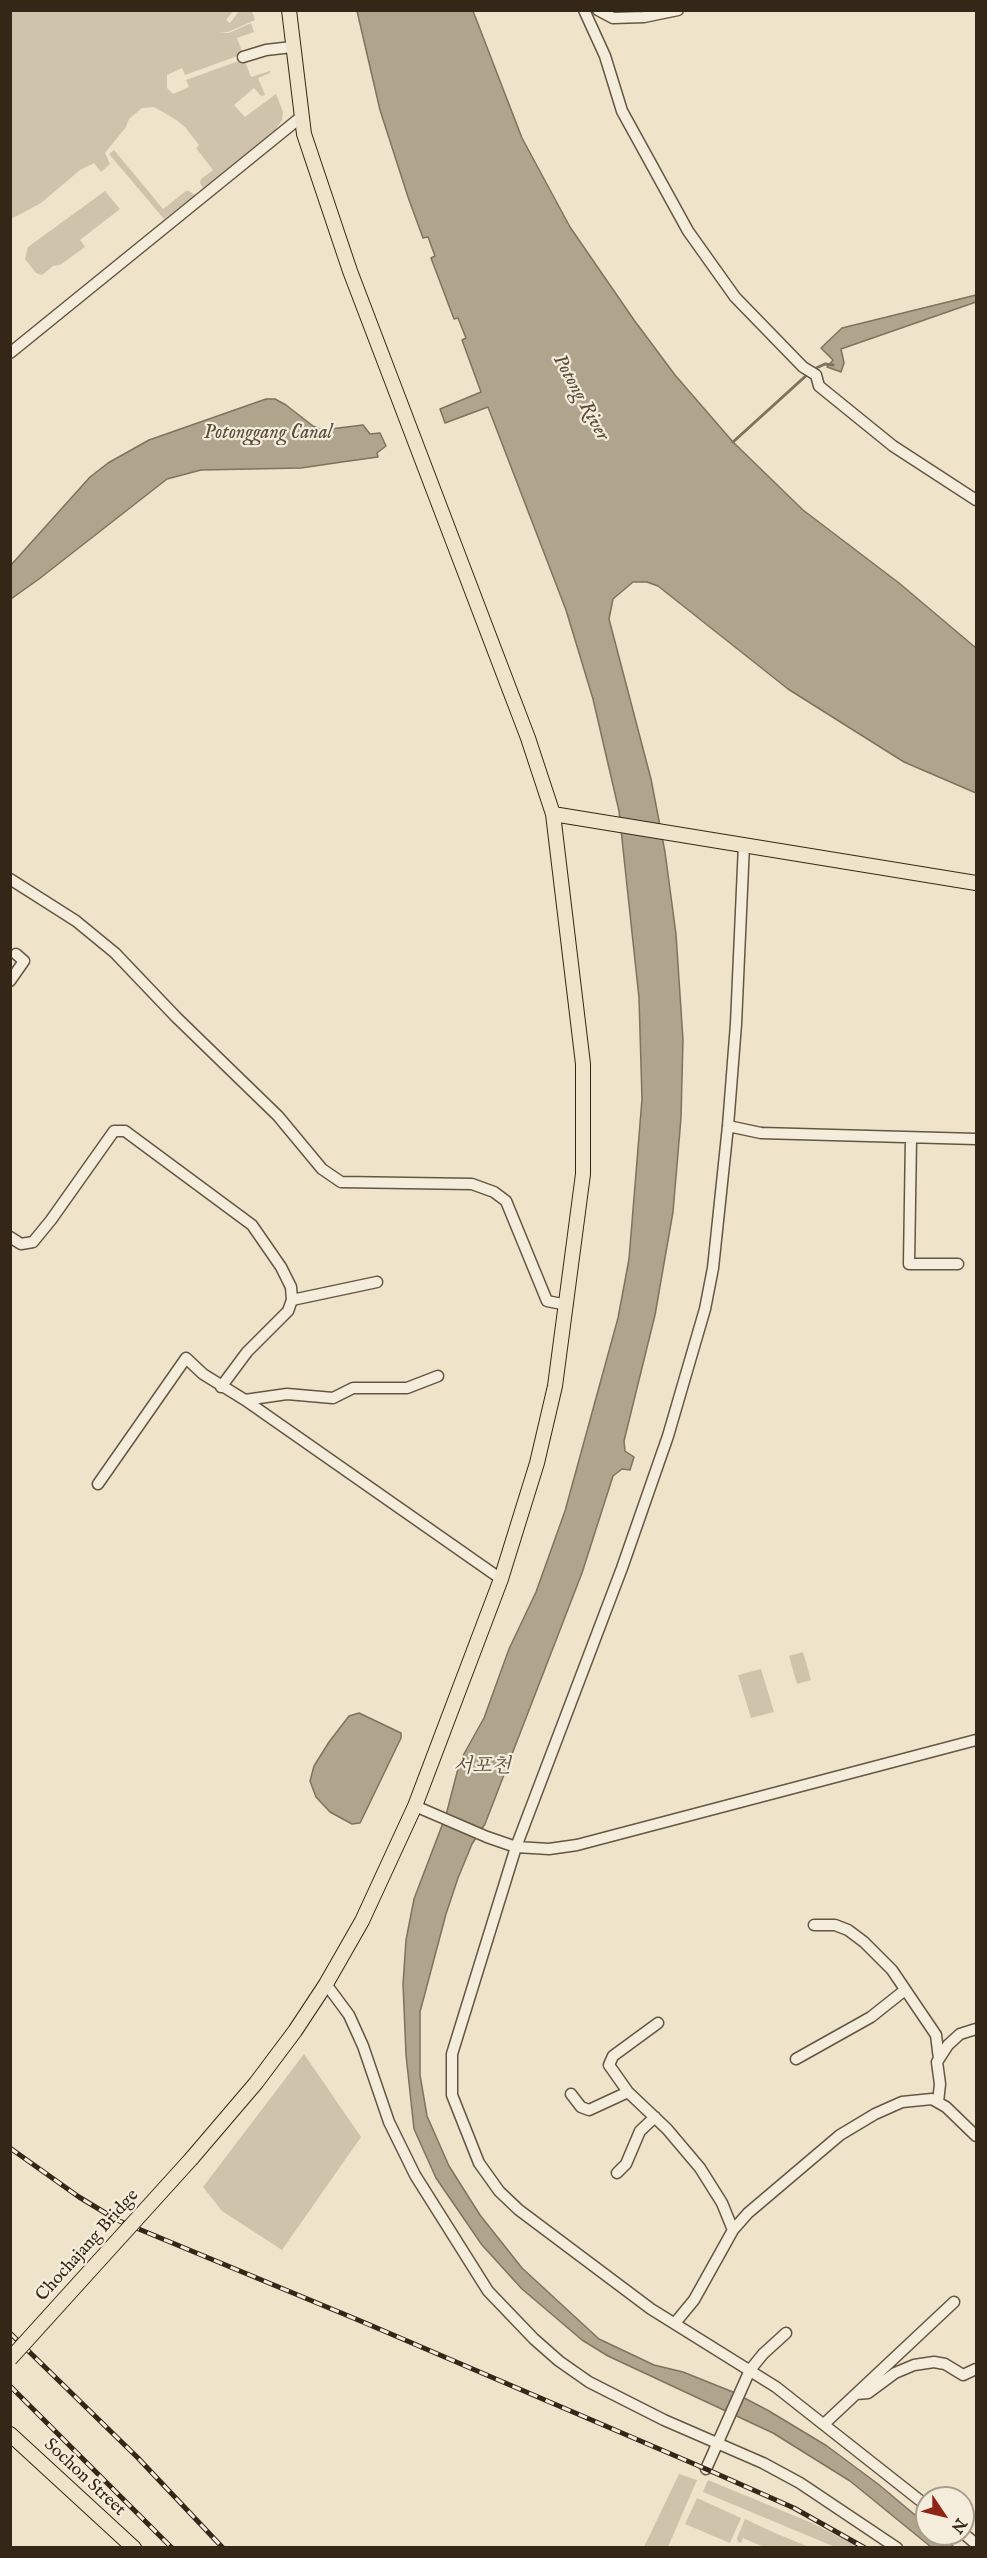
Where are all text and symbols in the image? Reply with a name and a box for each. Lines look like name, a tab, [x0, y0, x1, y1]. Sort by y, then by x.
water label: Potong River	[546, 351, 614, 445]
water label: Potonggang Canal	[204, 422, 332, 446]
water label: 서포천	[453, 1756, 511, 1780]
street label: Chochajang Bridge	[32, 2185, 144, 2307]
street label: Sochon Street	[39, 2435, 129, 2521]
north arrow	[915, 2486, 975, 2546]
text: N	[946, 2514, 970, 2537]

